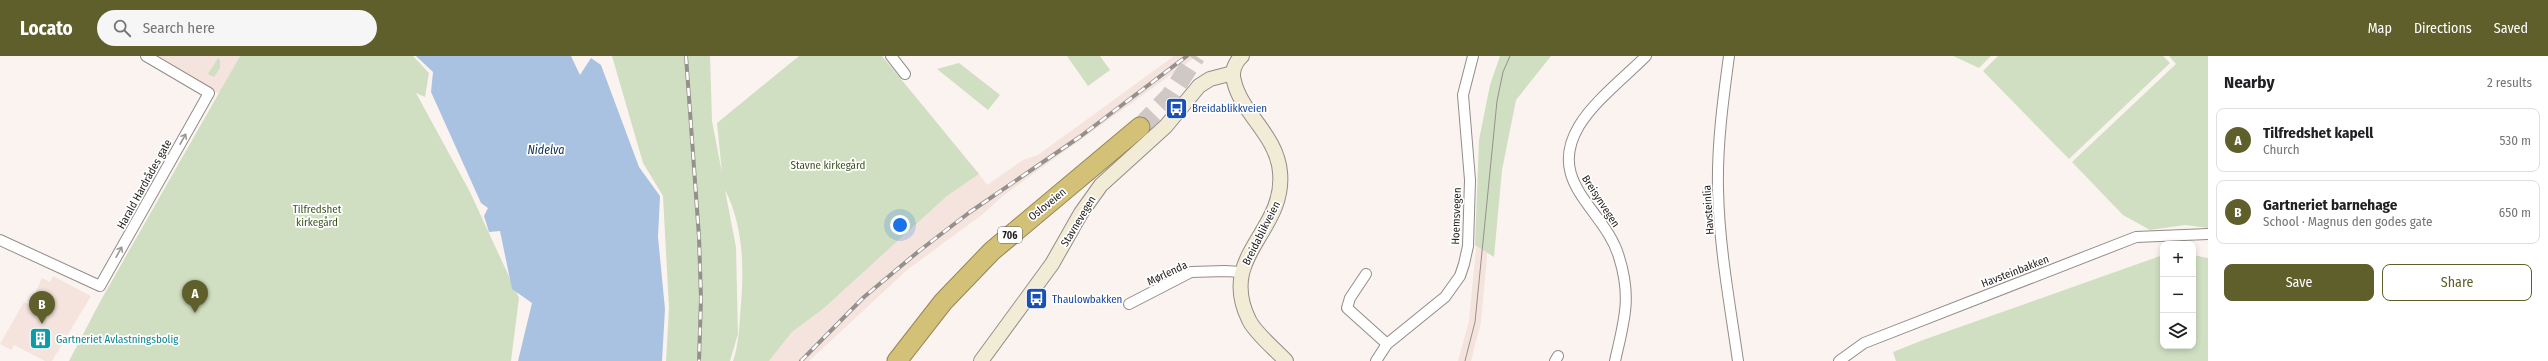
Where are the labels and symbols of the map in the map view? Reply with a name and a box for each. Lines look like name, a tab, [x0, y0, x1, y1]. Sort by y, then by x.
bus stop icon: Breidablikkveien	[1164, 95, 1190, 121]
place label: Breidablikkveien	[1192, 102, 1267, 115]
one-way arrow	[180, 133, 188, 145]
street label: Harald Hardrådes gate	[114, 137, 174, 231]
water label: Nidelva	[528, 143, 564, 157]
park label: Stavne kirkegård	[791, 159, 865, 172]
street label: Breisynvegen	[1579, 173, 1622, 230]
street label: Osloveien	[1026, 185, 1069, 223]
street label: Havsteinlia	[1700, 185, 1717, 235]
street label: Hoemsvegen	[1449, 187, 1464, 245]
street label: Stavnevegen	[1058, 194, 1099, 249]
street label: Breidablikveien	[1240, 199, 1283, 267]
park label: Tilfredshet kirkegård	[293, 203, 342, 229]
your location	[890, 215, 910, 235]
road number: 706	[998, 227, 1022, 243]
one-way arrow	[116, 246, 124, 258]
street label: Havsteinbakken	[1980, 253, 2051, 290]
street label: Mørlenda	[1145, 259, 1189, 288]
pin: A	[182, 280, 208, 313]
bus stop icon: Thaulowbakken	[1023, 286, 1049, 312]
pin: B	[29, 291, 55, 324]
place label: Thaulowbakken	[1052, 293, 1122, 306]
building icon: Gartneriet Avlastningsbolig	[27, 326, 53, 352]
place label: Gartneriet Avlastningsbolig	[56, 333, 179, 346]

